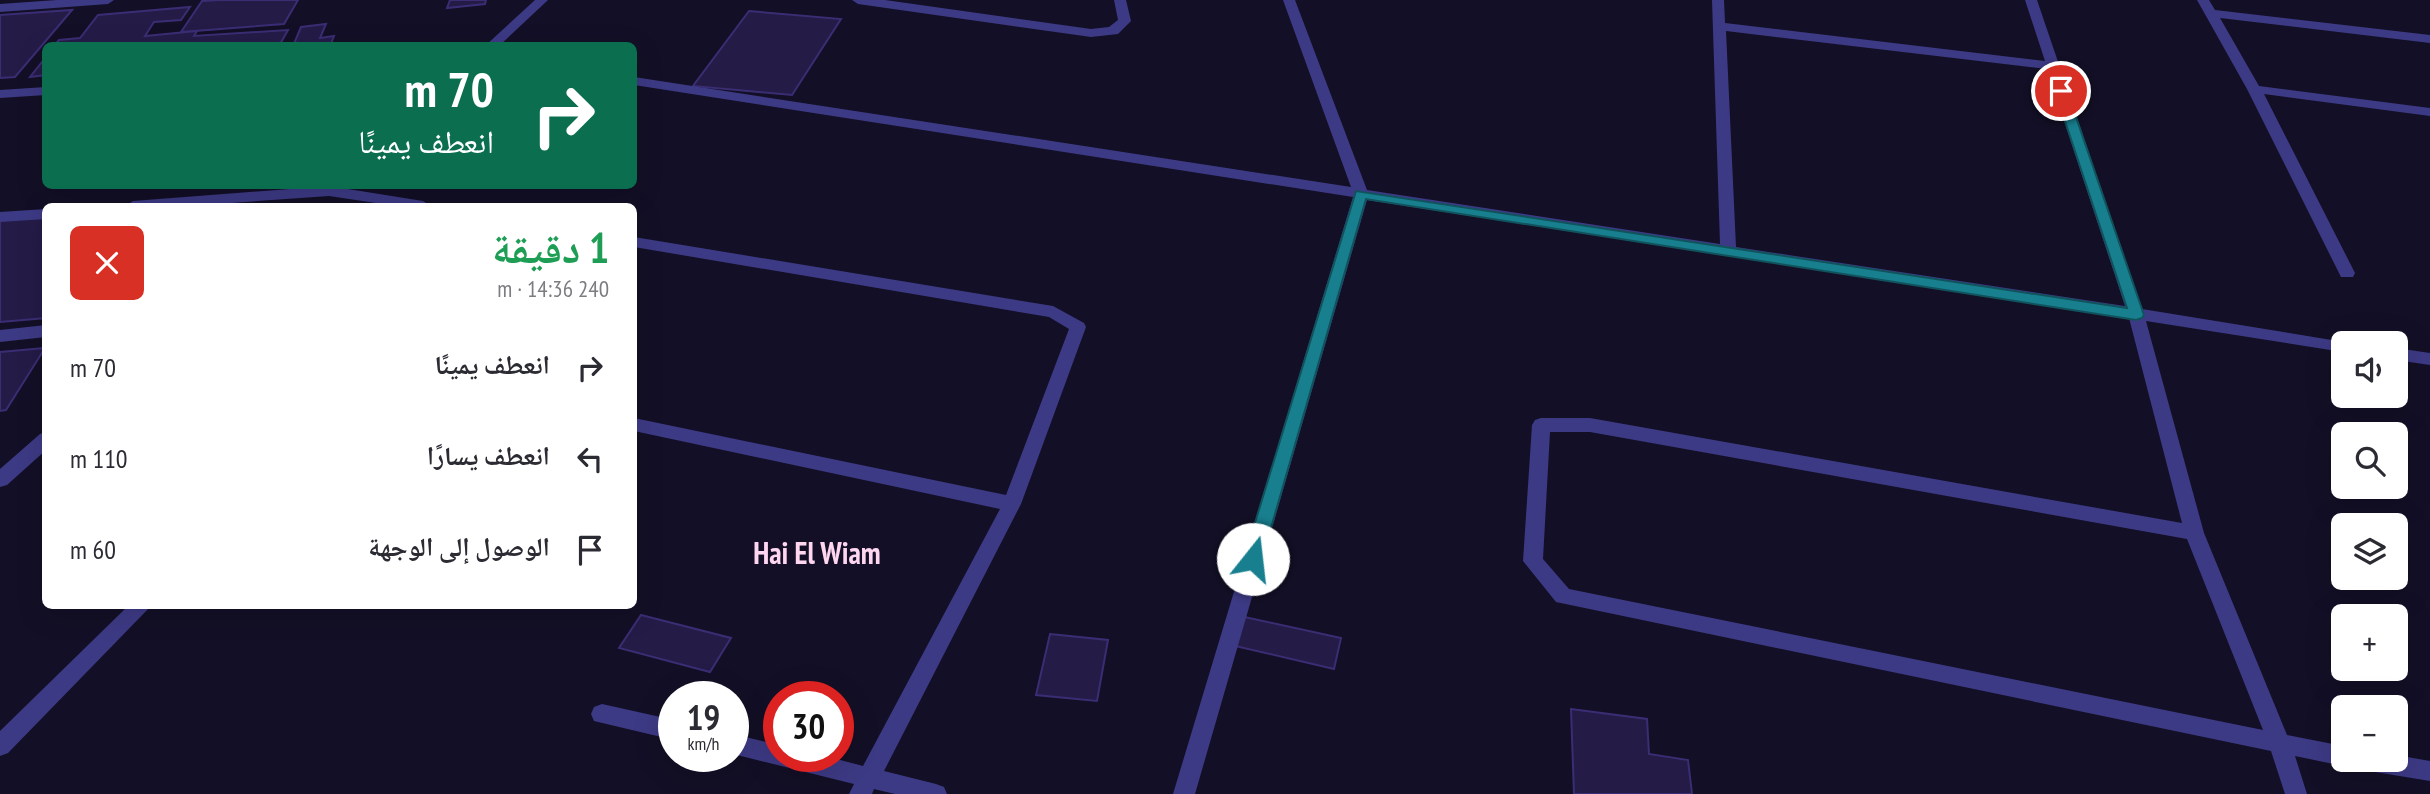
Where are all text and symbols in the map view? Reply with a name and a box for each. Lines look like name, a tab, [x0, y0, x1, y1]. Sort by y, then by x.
text: 70 m	[405, 57, 494, 121]
pin	[2031, 61, 2091, 121]
icon: right	[518, 70, 609, 161]
icon: arrive	[2042, 72, 2080, 110]
text: انعطف يمينًا	[358, 120, 494, 162]
text: 1 دقيقة	[492, 220, 609, 275]
button: close	[70, 226, 144, 300]
text: 240 m · 14:36	[497, 274, 609, 303]
map controls	[2331, 331, 2408, 772]
button: sound	[2331, 331, 2408, 408]
text: انعطف يمينًا	[434, 348, 550, 381]
icon: right	[571, 349, 609, 387]
text: 70 m	[70, 351, 116, 384]
button: search	[2331, 422, 2408, 499]
text: انعطف يسارًا	[427, 439, 550, 472]
icon: left	[571, 440, 609, 478]
text: 110 m	[70, 442, 128, 475]
button: layers	[2331, 513, 2408, 590]
position arrow	[1216, 522, 1290, 596]
text: الوصول إلى الوجهة	[368, 530, 550, 563]
icon: arrive	[571, 531, 609, 569]
text: 60 m	[70, 533, 116, 566]
district label: Hai El Wiam	[753, 533, 881, 572]
button: +	[2331, 604, 2408, 681]
speed limit sign: 30	[763, 681, 854, 772]
text: 19	[687, 694, 720, 740]
button: −	[2331, 695, 2408, 772]
text: km/h	[688, 732, 719, 755]

